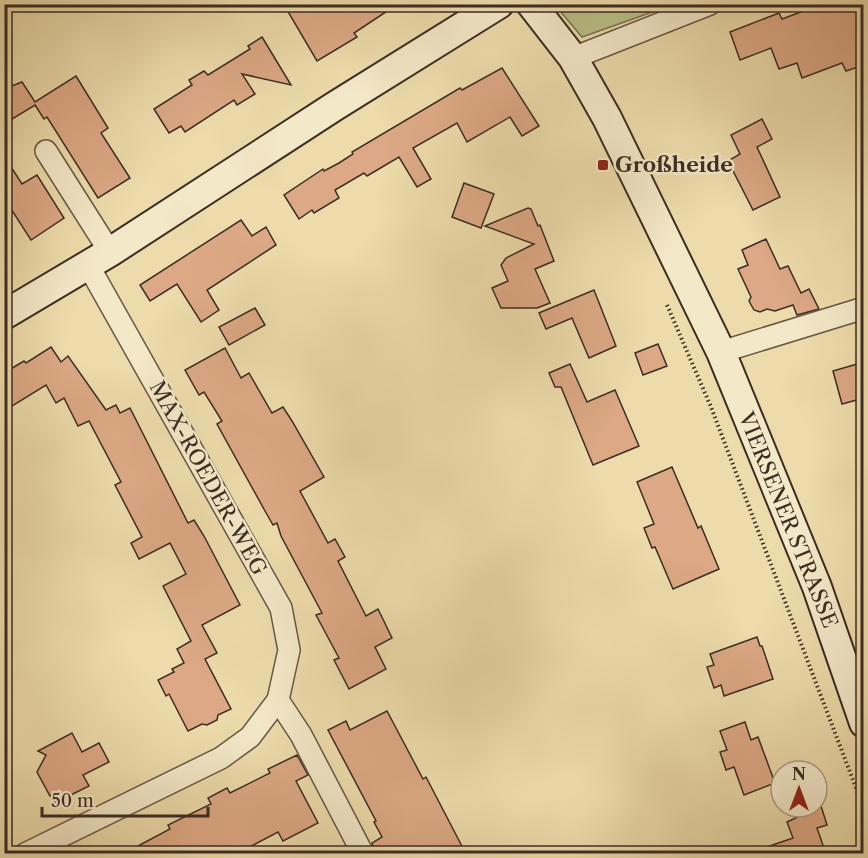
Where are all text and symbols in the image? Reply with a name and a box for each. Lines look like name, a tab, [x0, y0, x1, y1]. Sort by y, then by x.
place label: Großheide	[615, 152, 733, 177]
marker: Großheide	[596, 158, 610, 172]
street label: MAX-ROEDER-WEG	[145, 376, 272, 579]
street label: VIERSENER STRASSE	[733, 407, 843, 631]
north arrow	[769, 759, 829, 819]
text: N	[792, 764, 806, 784]
scale bar	[42, 780, 208, 818]
text: 50 m	[51, 790, 94, 812]

